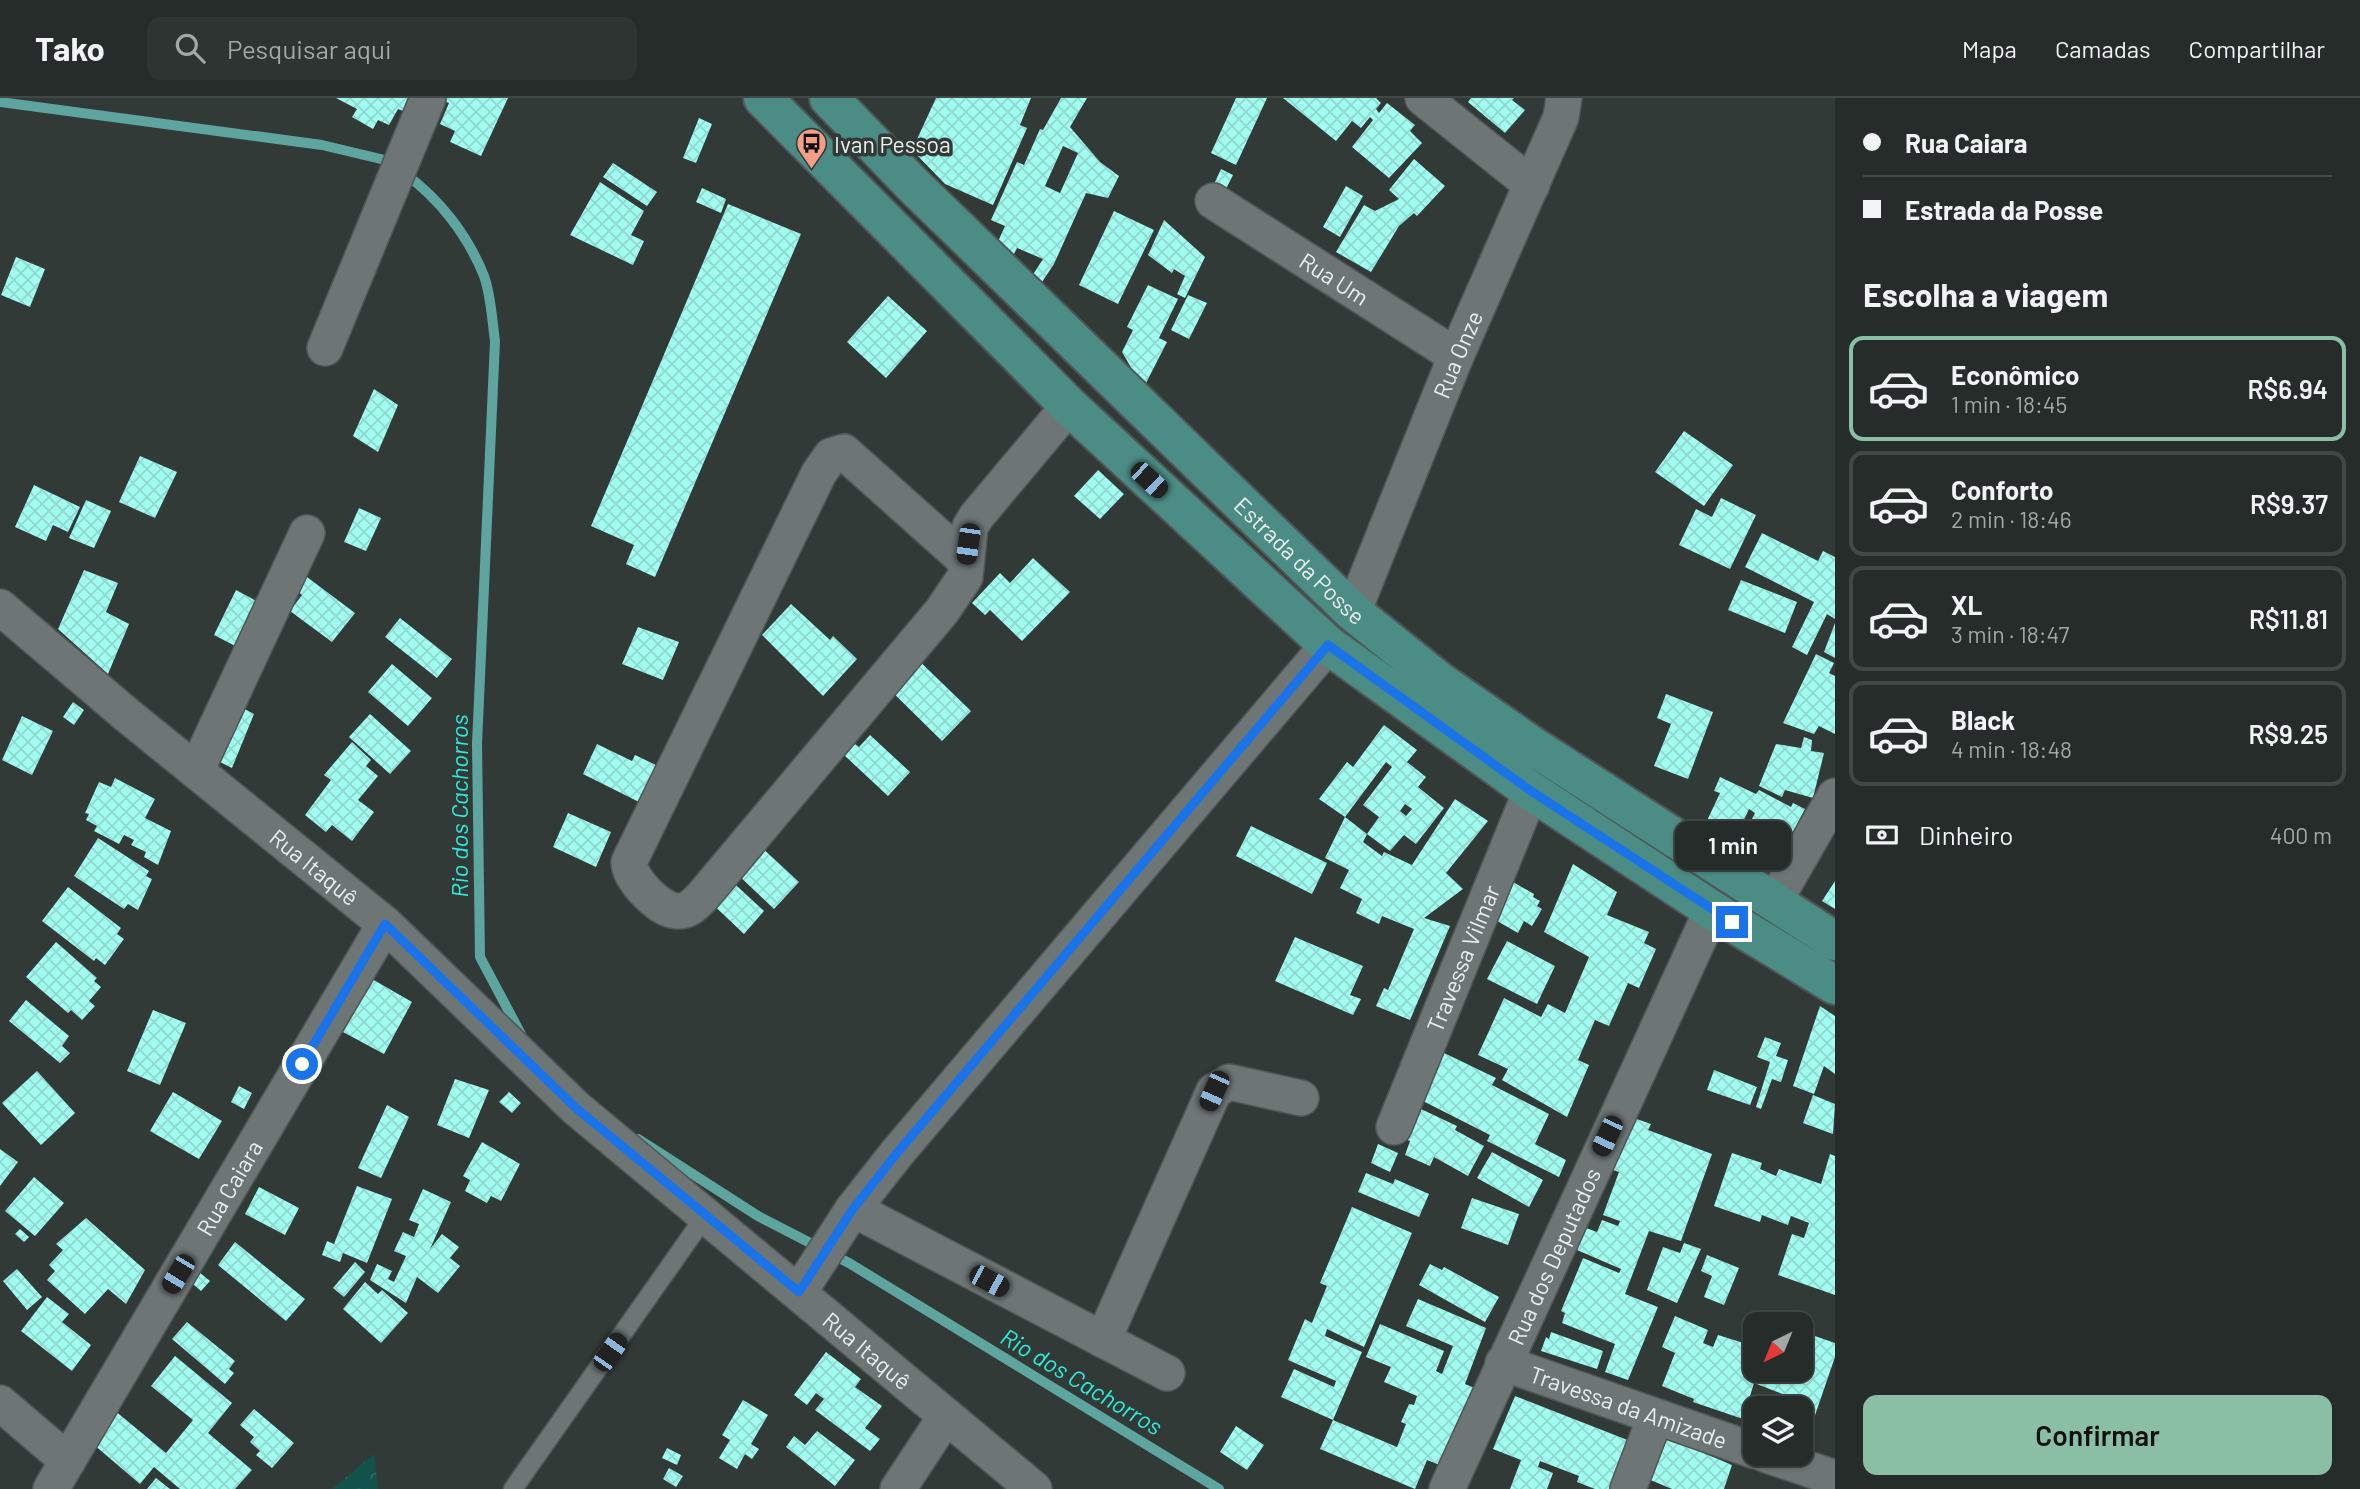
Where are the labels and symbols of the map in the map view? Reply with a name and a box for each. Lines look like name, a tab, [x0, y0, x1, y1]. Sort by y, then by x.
bus stop icon: Ivan Pessoa	[794, 127, 828, 171]
place label: Ivan Pessoa	[834, 130, 951, 158]
street label: Rua Um	[1295, 246, 1374, 311]
street label: Rua Onze	[1427, 306, 1488, 402]
car	[1127, 458, 1172, 502]
street label: Estrada da Posse	[1229, 491, 1371, 630]
car	[955, 522, 982, 566]
water label: Rio dos Cachorros	[444, 714, 473, 898]
callout: 1 min	[1674, 820, 1790, 870]
street label: Rua Itaquê	[264, 823, 365, 911]
street label: Travessa Vilmar	[1420, 880, 1505, 1036]
route end	[1716, 906, 1748, 938]
route start	[286, 1048, 318, 1080]
car	[1196, 1068, 1233, 1114]
car	[1589, 1113, 1626, 1159]
street label: Rua Caiara	[190, 1135, 268, 1240]
street label: Rua dos Deputados	[1501, 1163, 1606, 1349]
car	[159, 1251, 198, 1297]
car	[966, 1262, 1013, 1300]
street label: Rua Itaquê	[818, 1306, 917, 1395]
north arrow	[1743, 1312, 1813, 1382]
water label: Rio dos Cachorros	[996, 1321, 1168, 1441]
car	[590, 1329, 631, 1375]
street label: Travessa da Amizade	[1526, 1359, 1731, 1454]

